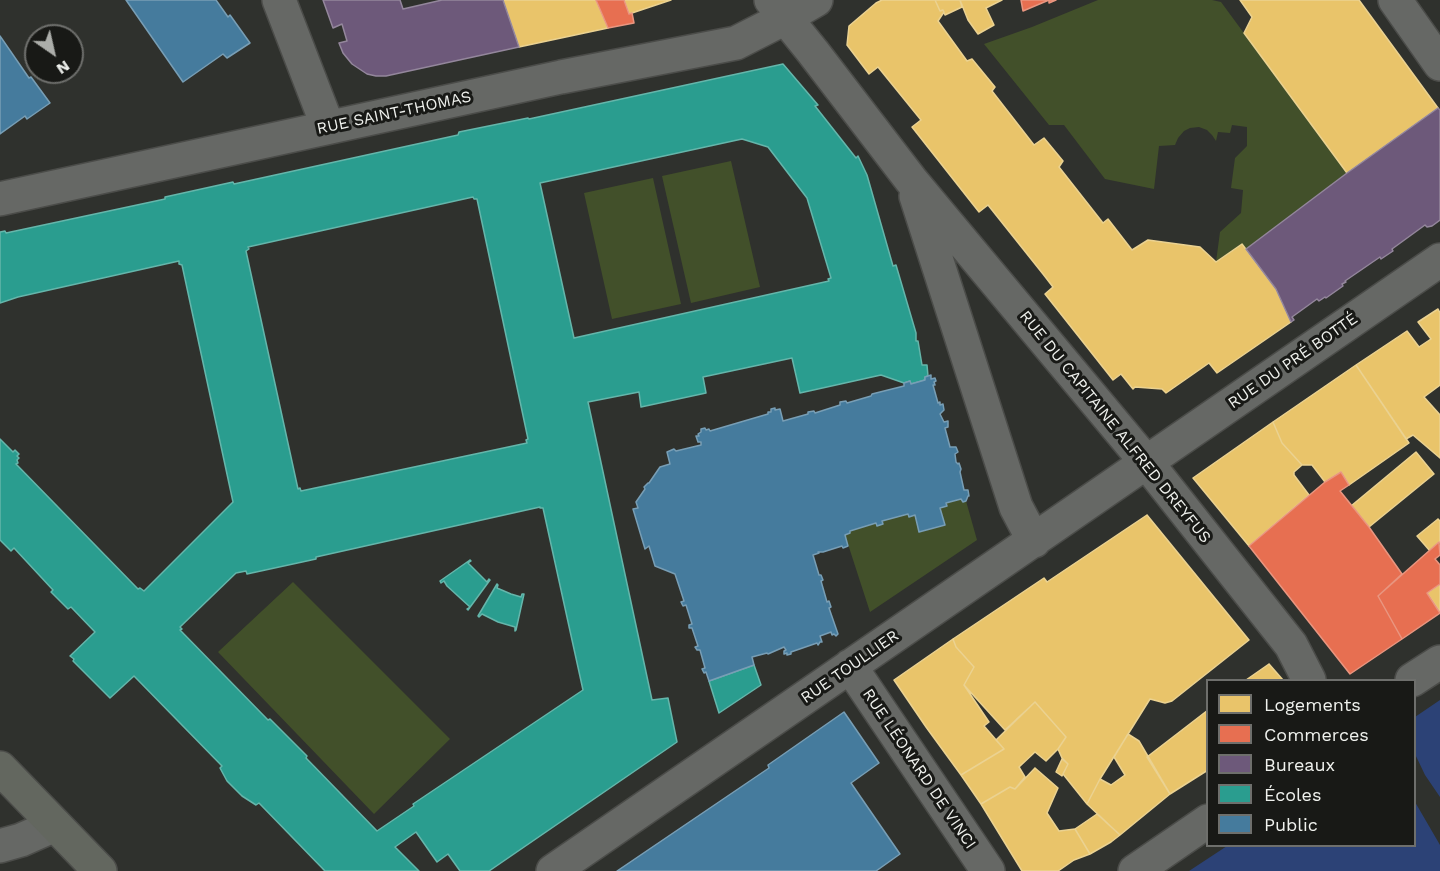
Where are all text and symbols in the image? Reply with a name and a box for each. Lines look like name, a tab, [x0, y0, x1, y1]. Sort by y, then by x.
north arrow	[24, 24, 84, 84]
text: N	[53, 56, 73, 79]
street label: RUE SAINT-THOMAS	[315, 87, 473, 139]
street label: RUE DU CAPITAINE ALFRED DREYFUS	[1015, 307, 1215, 547]
street label: RUE DU PRÉ BOTTÉ	[1225, 309, 1361, 413]
street label: RUE TOULLIER	[797, 626, 903, 708]
legend	[1206, 679, 1416, 847]
street label: RUE LÉONARD DE VINCI	[858, 685, 980, 853]
text: Logements	[1264, 694, 1361, 715]
text: Commerces	[1264, 724, 1369, 745]
text: Bureaux	[1264, 754, 1335, 775]
text: Écoles	[1264, 784, 1321, 805]
text: Public	[1264, 814, 1318, 835]

